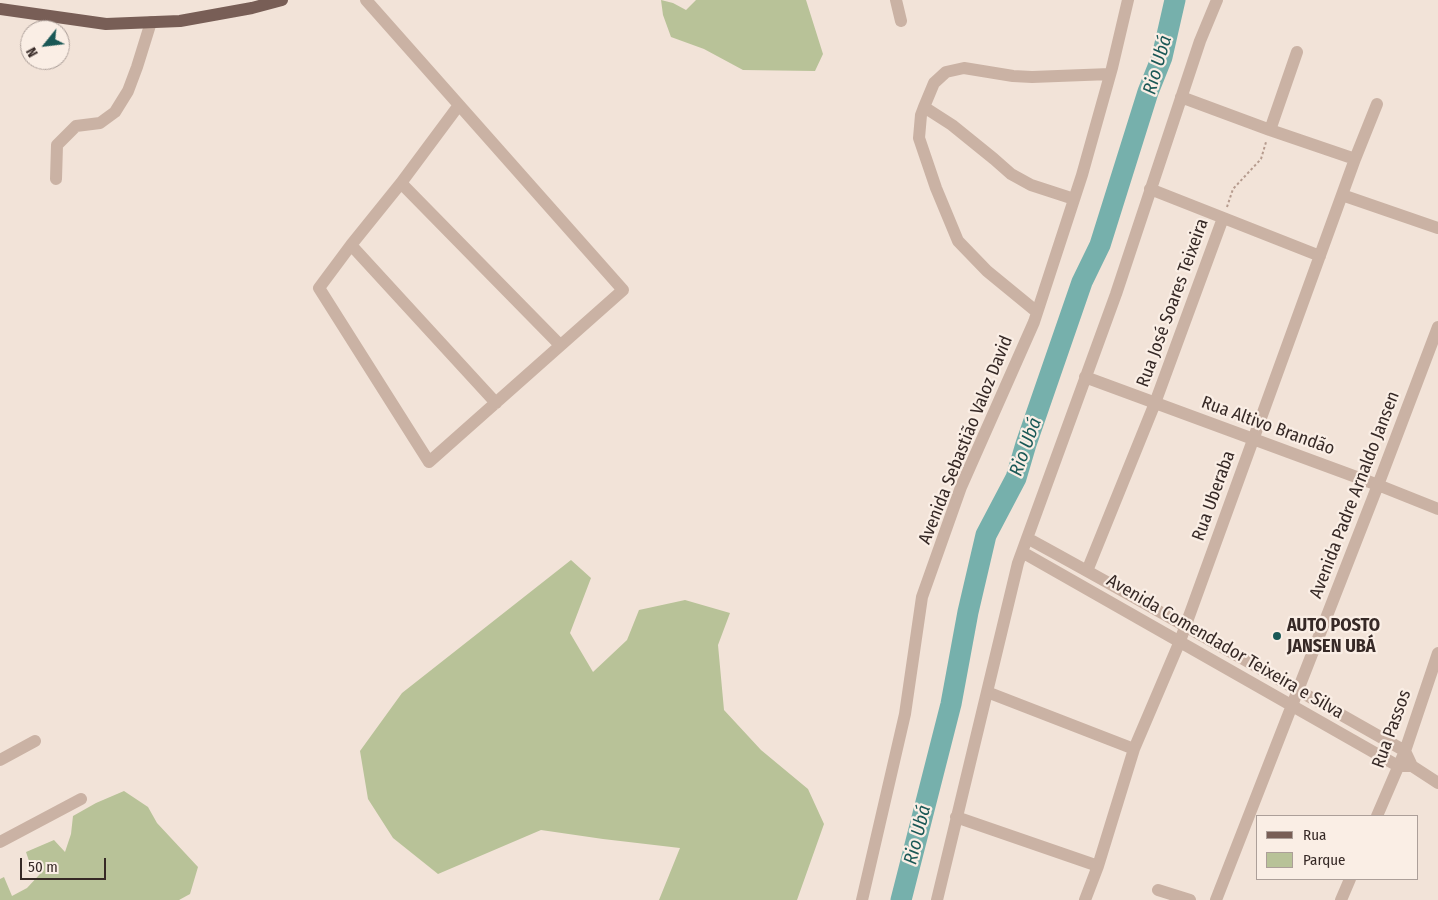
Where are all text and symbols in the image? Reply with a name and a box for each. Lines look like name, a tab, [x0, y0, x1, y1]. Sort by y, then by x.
north arrow	[20, 20, 70, 70]
water label: Rio Ubá	[1139, 33, 1177, 97]
text: N	[23, 44, 42, 60]
street label: Rua José Soares Teixeira	[1132, 216, 1214, 390]
street label: Avenida Sebastião Valoz David	[914, 333, 1018, 547]
street label: Avenida Padre Arnaldo Jansen	[1305, 388, 1405, 602]
street label: Rua Altivo Brandão	[1198, 392, 1338, 460]
water label: Rio Ubá	[1005, 415, 1047, 479]
street label: Rua Uberaba	[1188, 448, 1240, 544]
street label: Avenida Comendador Teixeira e Silva	[1103, 570, 1347, 724]
place label: AUTO POSTO JANSEN UBÁ	[1287, 615, 1380, 658]
marker: AUTO POSTO JANSEN UBÁ	[1271, 630, 1283, 642]
street label: Rua Passos	[1368, 687, 1416, 771]
water label: Rio Ubá	[900, 803, 936, 867]
legend	[1256, 815, 1418, 880]
text: Rua	[1303, 826, 1326, 844]
scale bar	[22, 848, 109, 880]
text: Parque	[1303, 851, 1346, 869]
text: 50 m	[28, 858, 58, 876]

